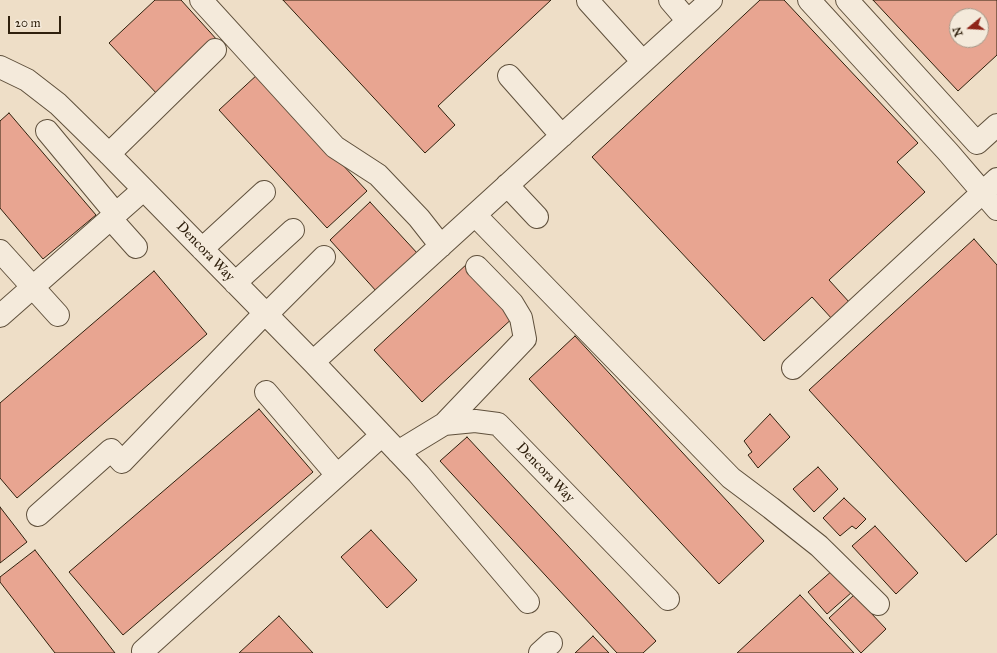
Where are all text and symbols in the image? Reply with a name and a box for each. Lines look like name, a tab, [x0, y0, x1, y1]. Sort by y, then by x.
scale bar	[10, 8, 63, 34]
north arrow	[949, 8, 989, 48]
text: 20 m	[15, 16, 41, 30]
text: N	[950, 25, 966, 38]
street label: Dencora Way	[172, 219, 238, 285]
street label: Dencora Way	[512, 440, 578, 506]

